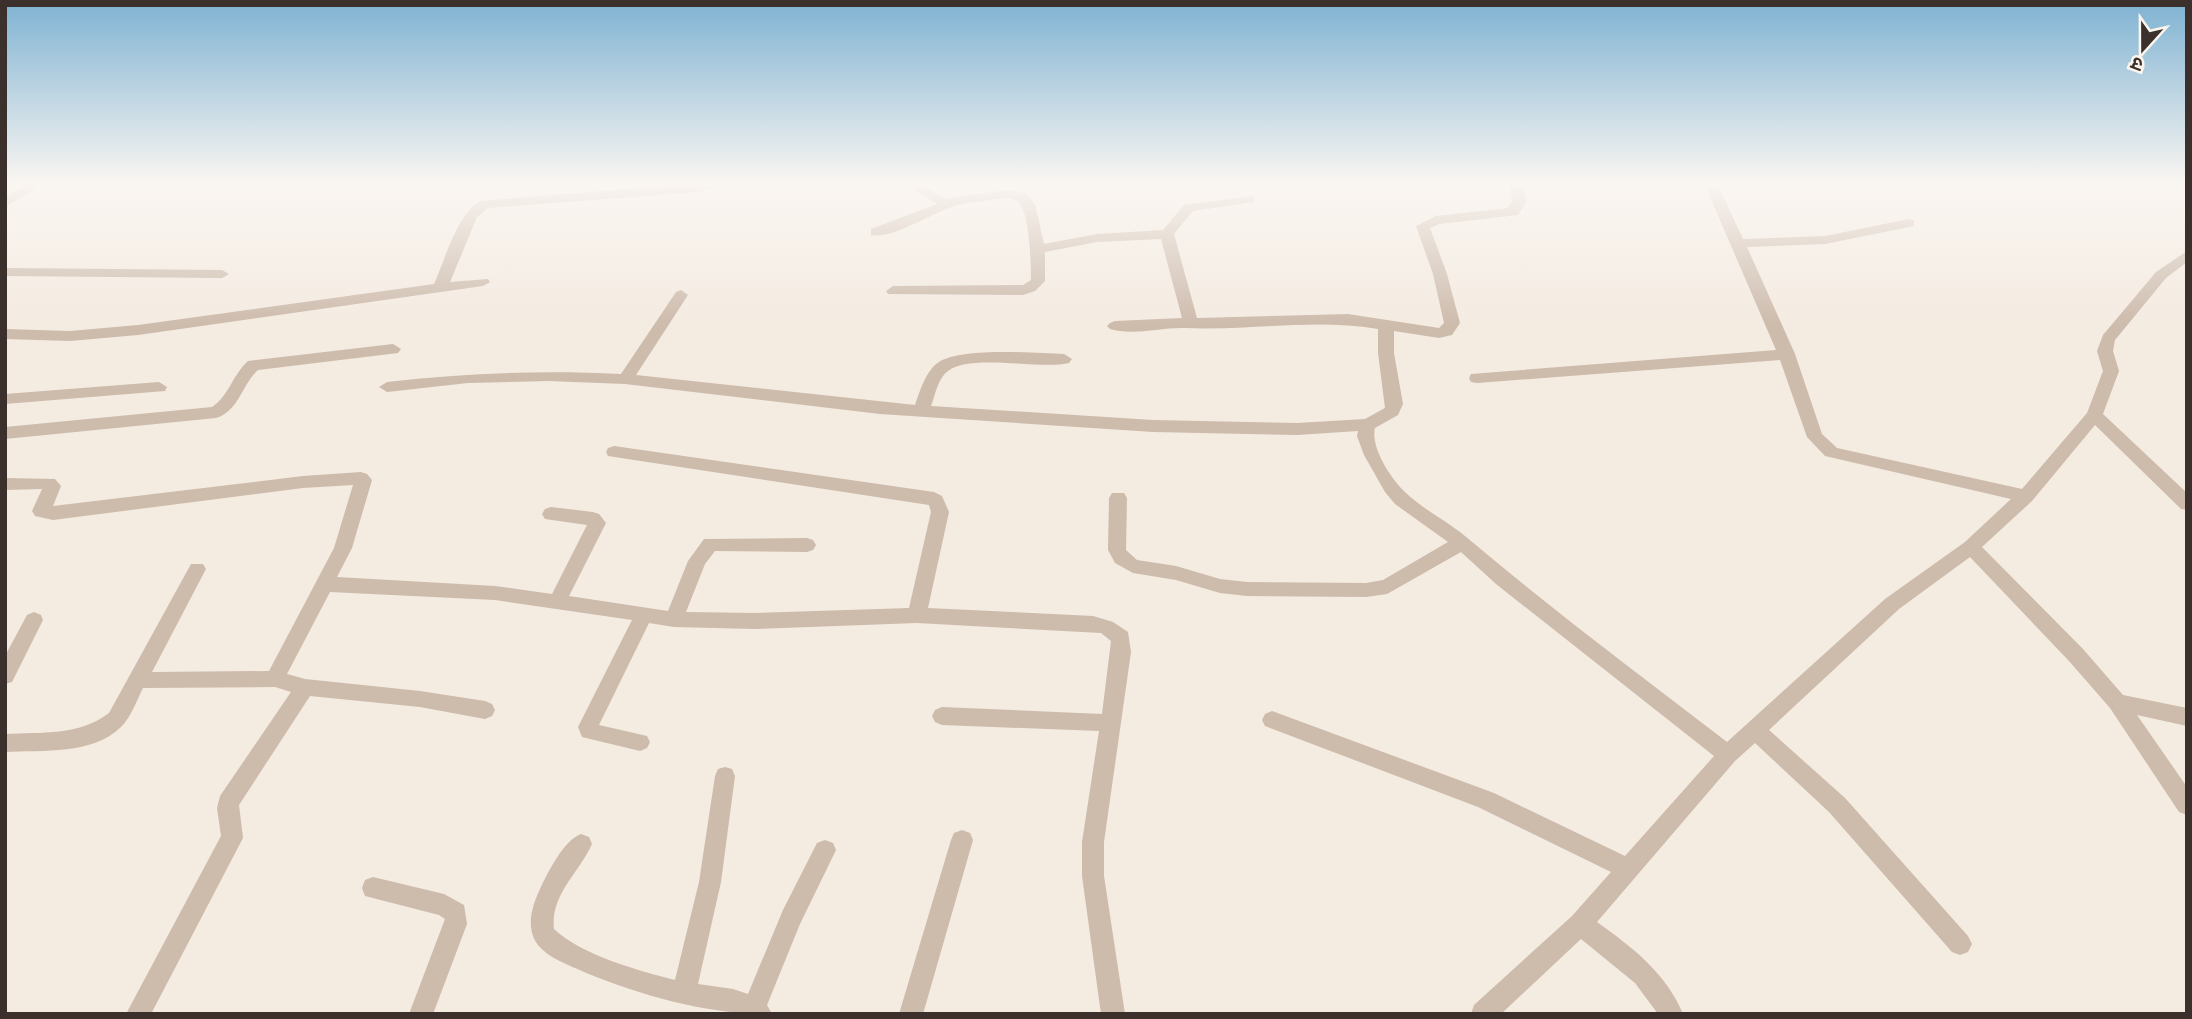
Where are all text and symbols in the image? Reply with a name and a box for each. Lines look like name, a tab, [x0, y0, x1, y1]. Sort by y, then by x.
north arrow	[2108, 14, 2178, 84]
text: उ	[2127, 50, 2147, 77]

